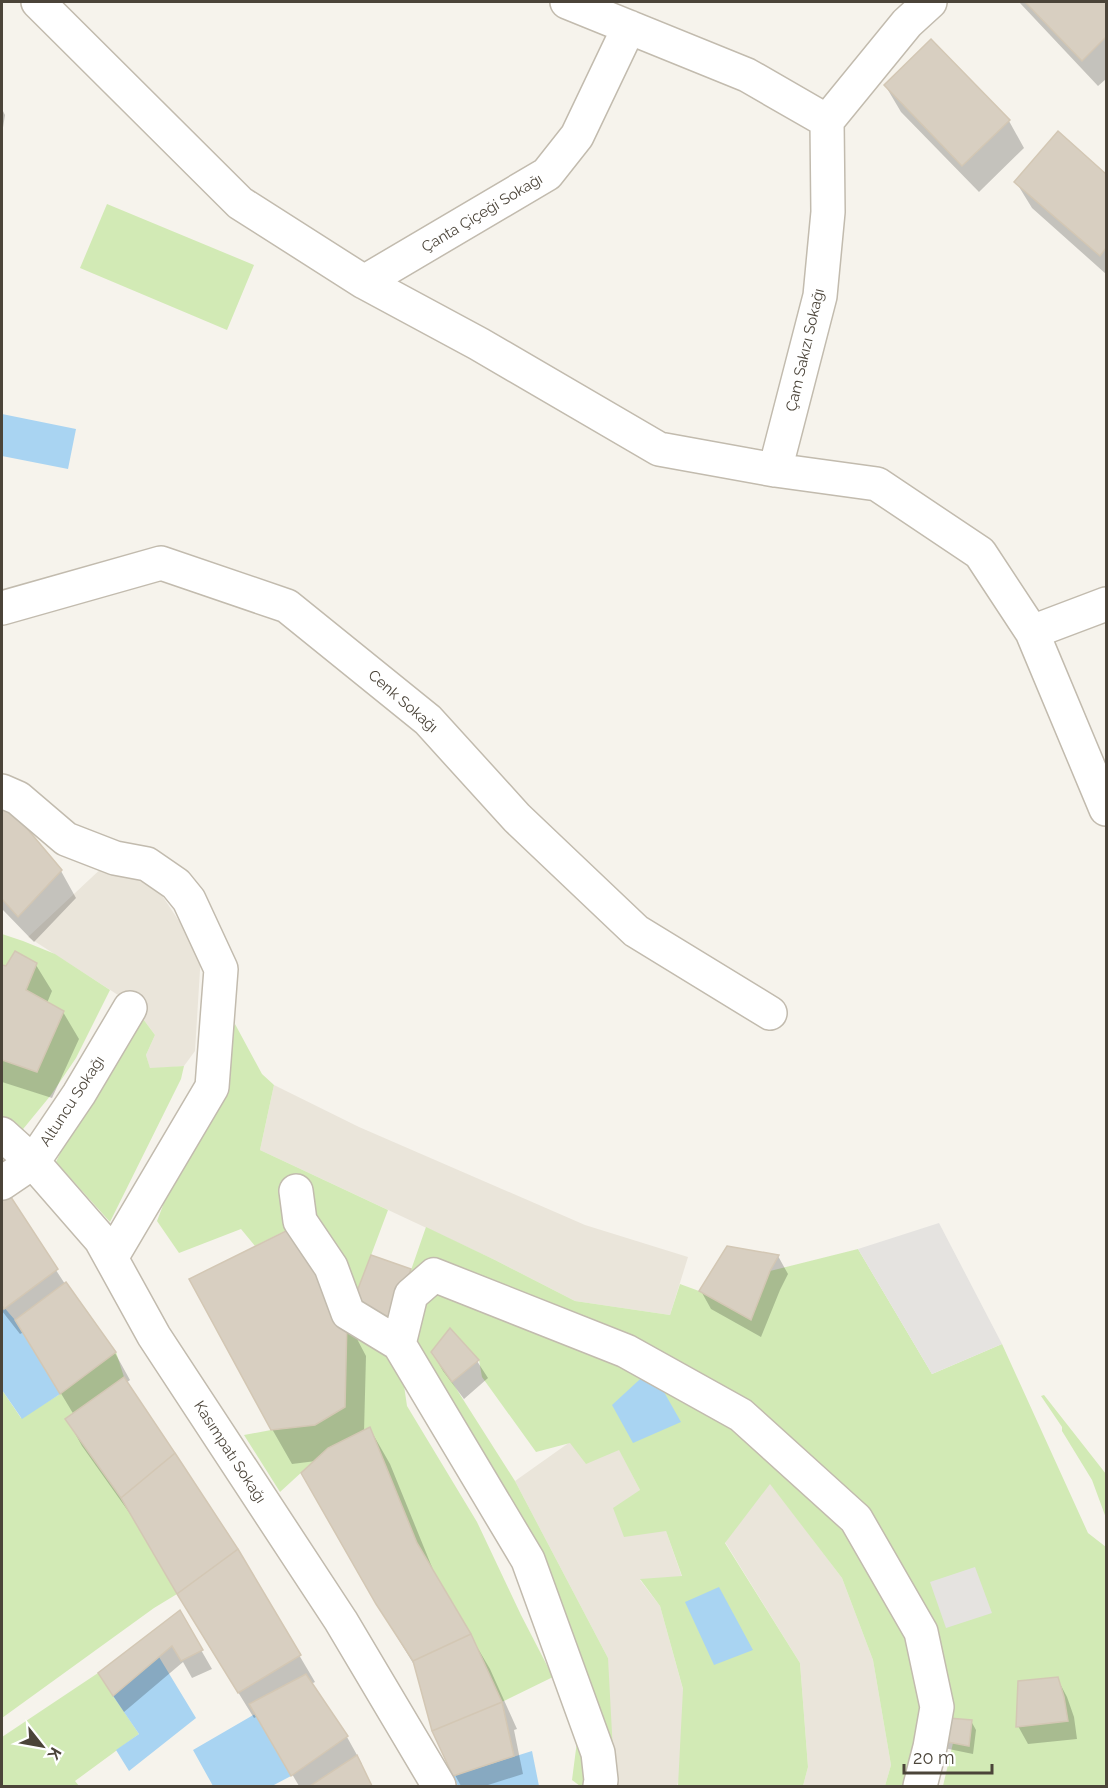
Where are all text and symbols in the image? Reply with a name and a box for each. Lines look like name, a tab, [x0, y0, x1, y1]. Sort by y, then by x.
street label: Çanta Çiçeği Sokağı	[418, 170, 546, 256]
street label: Çam Sakızı Sokağı	[782, 287, 828, 413]
street label: Cenk Sokağı	[365, 666, 441, 736]
street label: Altuncu Sokağı	[36, 1052, 108, 1150]
street label: Kasımpatı Sokağı	[190, 1397, 270, 1507]
north arrow	[12, 1716, 72, 1776]
scale bar	[904, 1737, 992, 1775]
text: K	[43, 1744, 65, 1763]
text: 20 m	[913, 1747, 955, 1768]

